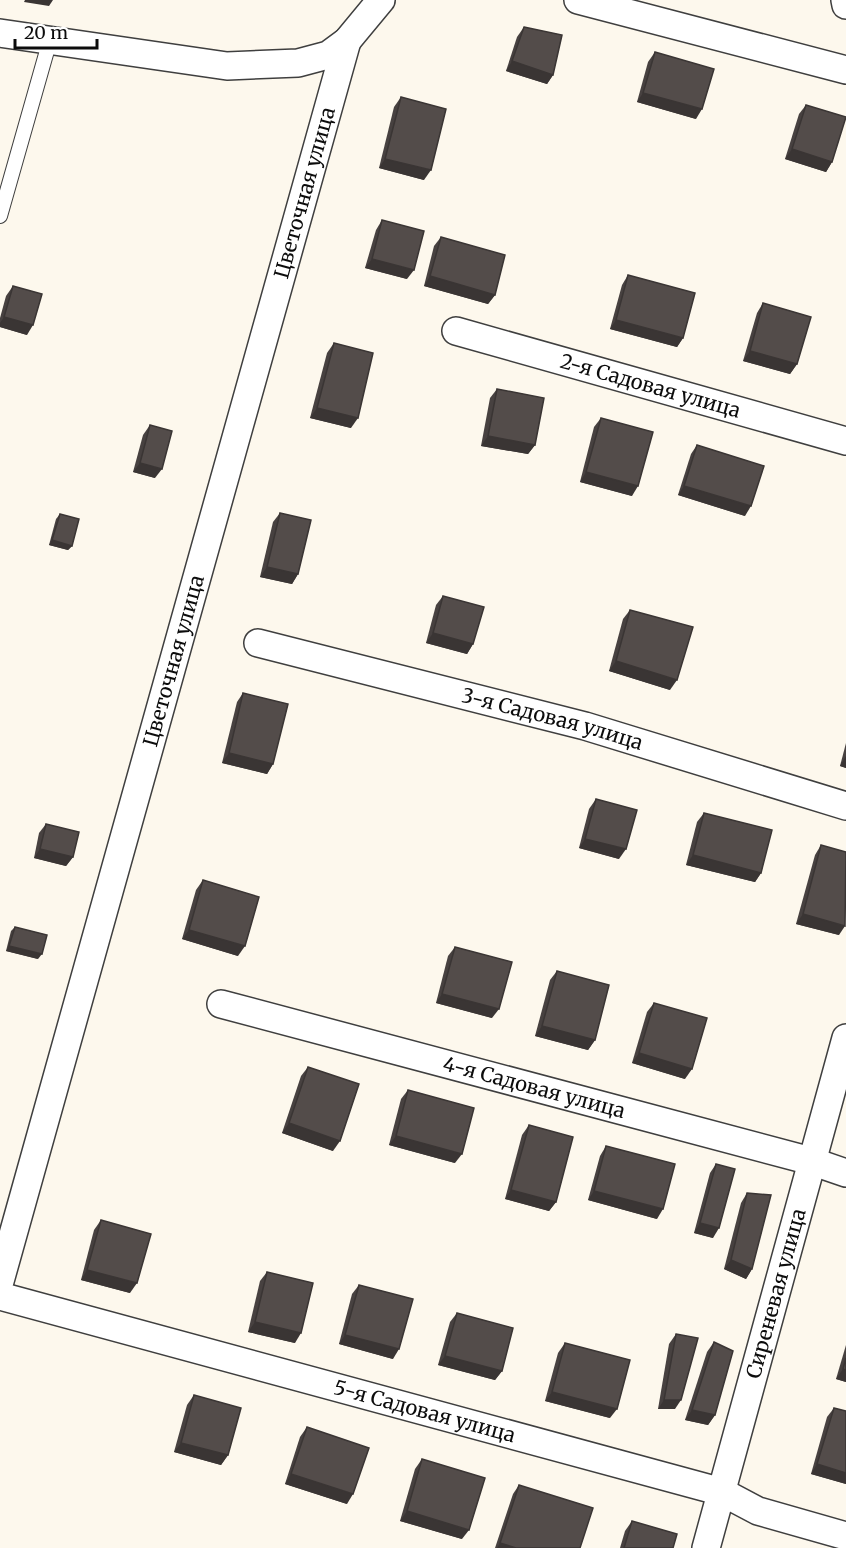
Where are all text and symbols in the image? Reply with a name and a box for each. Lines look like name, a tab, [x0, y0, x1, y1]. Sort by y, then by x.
scale bar	[15, 12, 98, 50]
text: 20 m	[24, 21, 68, 44]
street label: Цветочная улица	[268, 104, 340, 281]
street label: 2-я Садовая улица	[558, 348, 744, 423]
street label: Цветочная улица	[137, 572, 209, 749]
street label: 3-я Садовая улица	[459, 682, 646, 755]
street label: 4-я Садовая улица	[440, 1051, 628, 1123]
street label: Сиреневая улица	[740, 1205, 811, 1381]
street label: 5-я Садовая улица	[331, 1374, 519, 1447]

